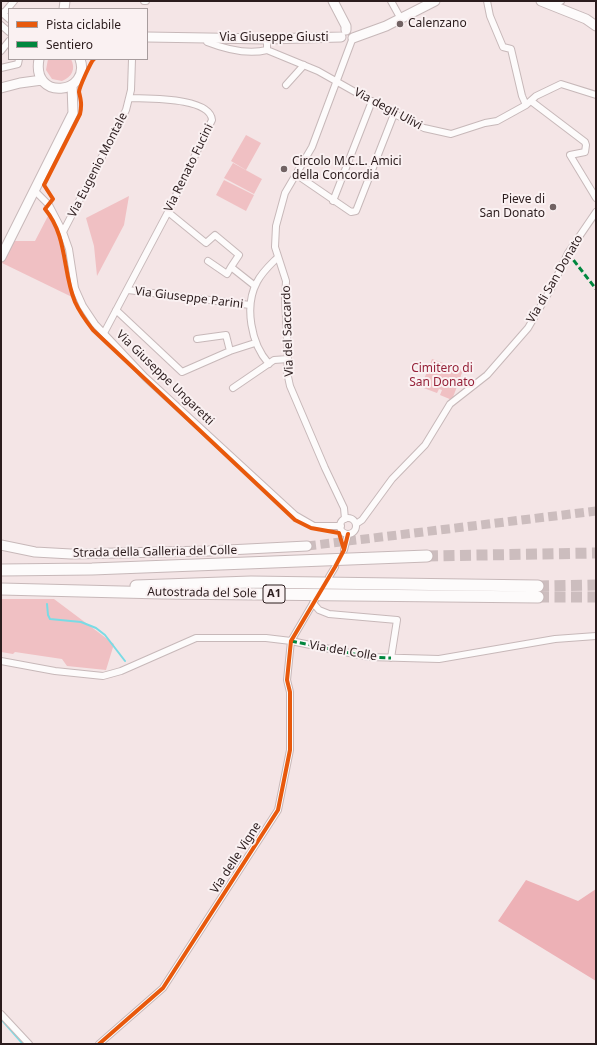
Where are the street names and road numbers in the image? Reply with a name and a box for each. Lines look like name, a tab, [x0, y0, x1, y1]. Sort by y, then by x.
street label: Via Giuseppe Giusti	[220, 31, 328, 45]
street label: Via degli Ulivi	[351, 85, 425, 133]
street label: Via Eugenio Montale	[65, 110, 131, 220]
street label: Via Renato Fucini	[161, 122, 217, 214]
street label: Via di San Donato	[524, 232, 586, 326]
street label: Via Giuseppe Parini	[134, 284, 244, 312]
street label: Via del Saccardo	[279, 285, 297, 377]
street label: Via Giuseppe Ungaretti	[113, 328, 217, 428]
street label: Strada della Galleria del Colle	[73, 543, 237, 561]
street label: Autostrada del Sole	[147, 585, 257, 601]
road number: A1	[263, 585, 285, 603]
street label: Via del Colle	[308, 638, 378, 664]
street label: Via delle Vigne	[208, 820, 264, 896]

